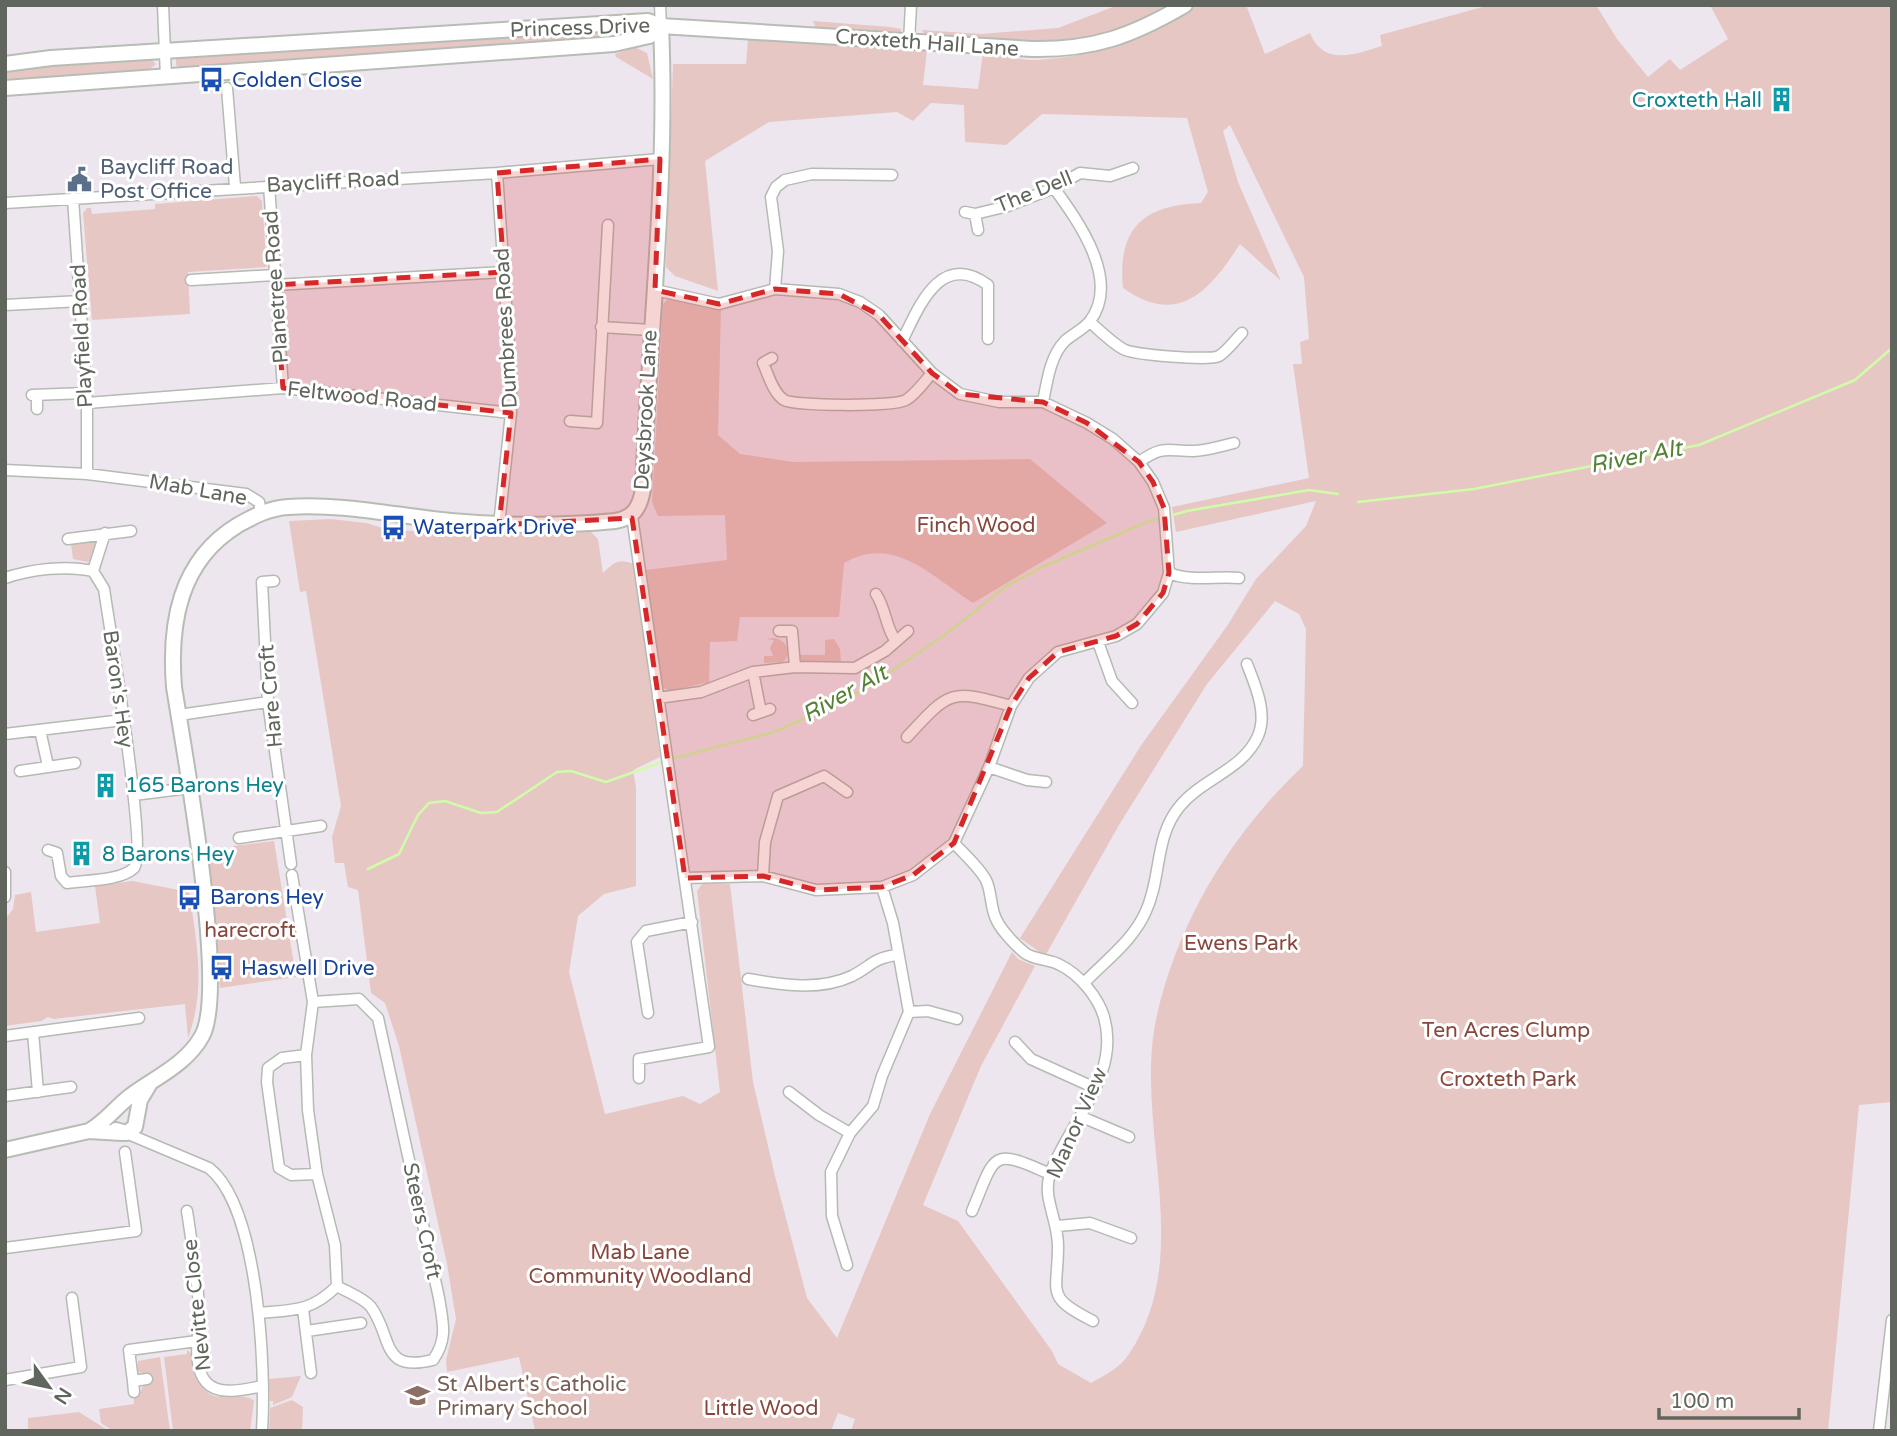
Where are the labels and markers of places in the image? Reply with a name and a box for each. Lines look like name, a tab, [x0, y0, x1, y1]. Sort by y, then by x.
bus stop icon: Colden Close	[198, 66, 226, 94]
place label: Colden Close	[232, 68, 362, 93]
building icon: Croxteth Hall	[1768, 86, 1796, 114]
place label: Croxteth Hall	[1632, 88, 1762, 113]
place label: Baycliff Road Post Office	[100, 155, 233, 204]
public building icon: Baycliff Road Post Office	[66, 165, 94, 193]
bus stop icon: Waterpark Drive	[379, 513, 407, 541]
place label: Waterpark Drive	[413, 515, 575, 540]
building icon: 165 Barons Hey	[91, 771, 119, 799]
place label: 165 Barons Hey	[125, 773, 284, 798]
building icon: 8 Barons Hey	[68, 840, 96, 868]
place label: 8 Barons Hey	[102, 842, 234, 867]
bus stop icon: Barons Hey	[176, 883, 204, 911]
place label: Barons Hey	[210, 885, 324, 910]
bus stop icon: Haswell Drive	[207, 954, 235, 982]
place label: Haswell Drive	[241, 956, 375, 981]
place label: St Albert's Catholic Primary School	[437, 1372, 627, 1421]
school or university icon: St Albert's Catholic Primary School	[403, 1382, 431, 1410]

